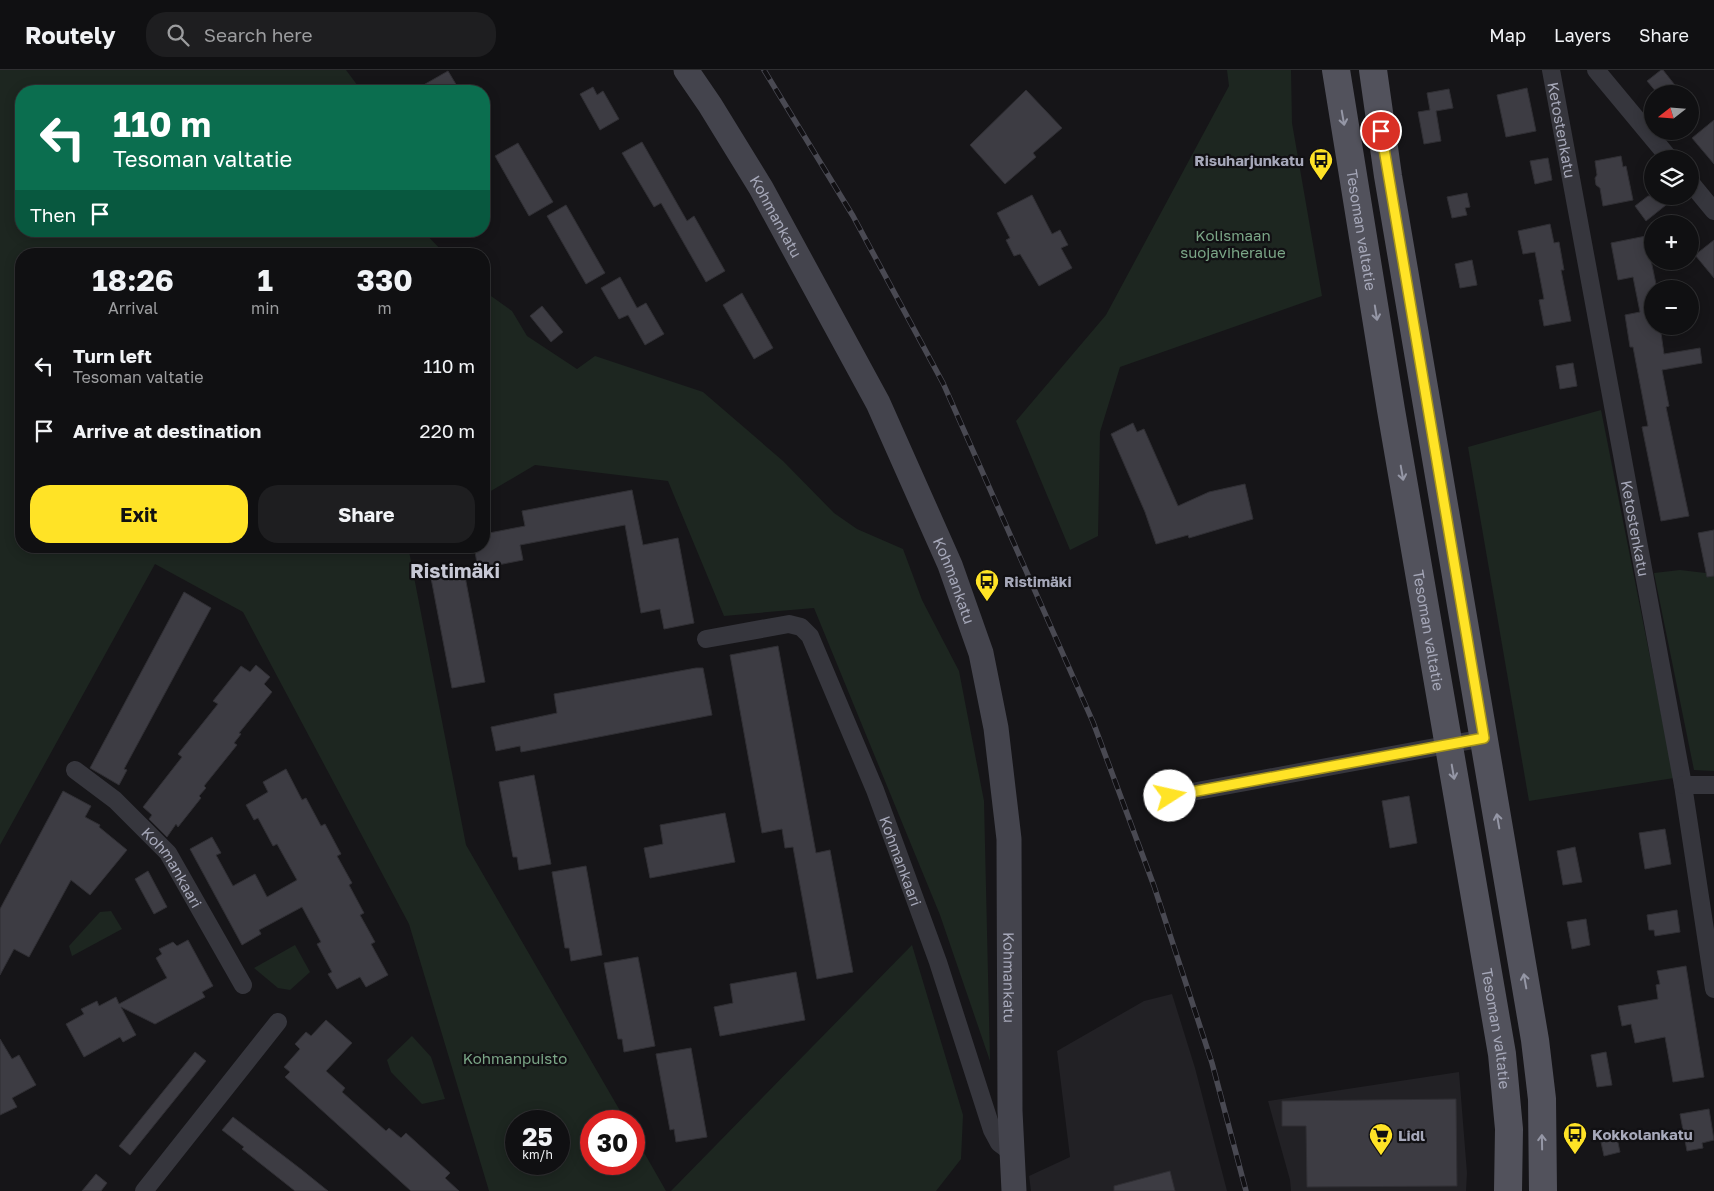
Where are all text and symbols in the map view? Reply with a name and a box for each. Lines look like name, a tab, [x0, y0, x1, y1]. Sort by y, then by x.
search box	[146, 12, 496, 57]
text: Routely	[25, 20, 116, 49]
icon: search	[164, 21, 192, 49]
text: Search here	[204, 23, 313, 46]
text: Map	[1489, 24, 1526, 46]
text: Layers	[1554, 24, 1611, 46]
text: Share	[1639, 24, 1689, 46]
street label: Ketostenkatu	[1544, 80, 1580, 180]
north arrow	[1644, 85, 1699, 140]
map controls	[1644, 85, 1699, 335]
text: 110 m	[113, 103, 211, 145]
icon: left	[30, 105, 95, 170]
one-way arrow	[1339, 110, 1348, 126]
pin	[1360, 110, 1402, 152]
icon: arrive	[1367, 117, 1395, 145]
text: Tesoman valtatie	[113, 145, 292, 172]
bus stop icon: Risuharjunkatu	[1308, 147, 1334, 181]
button: layers	[1644, 150, 1699, 205]
place label: Risuharjunkatu	[1194, 151, 1304, 169]
street label: Tesoman valtatie	[1343, 168, 1381, 292]
street label: Kohmankatu	[746, 172, 806, 261]
icon: arrive	[86, 200, 114, 228]
text: Then	[30, 203, 76, 226]
button: +	[1644, 215, 1699, 270]
park label: Kolismaan suojaviheralue	[1180, 226, 1286, 261]
text: 18:26	[92, 262, 174, 298]
text: 1	[258, 262, 273, 298]
text: 330	[357, 262, 413, 298]
button: −	[1644, 280, 1699, 335]
text: Arrival	[108, 298, 158, 318]
text: min	[251, 298, 279, 318]
text: m	[378, 298, 392, 318]
one-way arrow	[1371, 305, 1381, 321]
text: Turn left	[73, 344, 152, 367]
icon: left	[30, 352, 58, 380]
text: 110 m	[423, 354, 475, 377]
text: Tesoman valtatie	[73, 367, 203, 387]
icon: arrive	[30, 417, 58, 445]
text: Arrive at destination	[73, 419, 261, 442]
text: 220 m	[420, 419, 475, 442]
one-way arrow	[1398, 465, 1408, 481]
street label: Ketostenkatu	[1618, 479, 1653, 578]
button: Exit	[30, 485, 248, 543]
button: Share	[258, 485, 475, 543]
street label: Kohmankatu	[930, 534, 979, 626]
district label: Ristimäki	[410, 558, 500, 582]
bus stop icon: Ristimäki	[974, 568, 1000, 602]
street label: Tesoman valtatie	[1410, 568, 1448, 692]
place label: Ristimäki	[1004, 572, 1072, 590]
one-way arrow	[1449, 763, 1459, 779]
position arrow	[1143, 769, 1195, 821]
street label: Kohmankaari	[876, 813, 926, 908]
one-way arrow	[1493, 813, 1503, 829]
street label: Kohmankaari	[138, 823, 206, 911]
street label: Kohmankatu	[1000, 932, 1019, 1023]
street label: Tesoman valtatie	[1478, 967, 1514, 1090]
one-way arrow	[1520, 973, 1530, 989]
park label: Kohmanpuisto	[463, 1049, 567, 1067]
speed limit sign: 30	[580, 1110, 645, 1175]
text: 25	[522, 1121, 553, 1152]
bus stop icon: Kokkolankatu	[1562, 1121, 1588, 1155]
supermarket icon: Lidl	[1368, 1122, 1394, 1156]
place label: Kokkolankatu	[1592, 1125, 1693, 1143]
place label: Lidl	[1398, 1126, 1425, 1144]
one-way arrow	[1538, 1135, 1547, 1151]
text: km/h	[522, 1147, 553, 1162]

